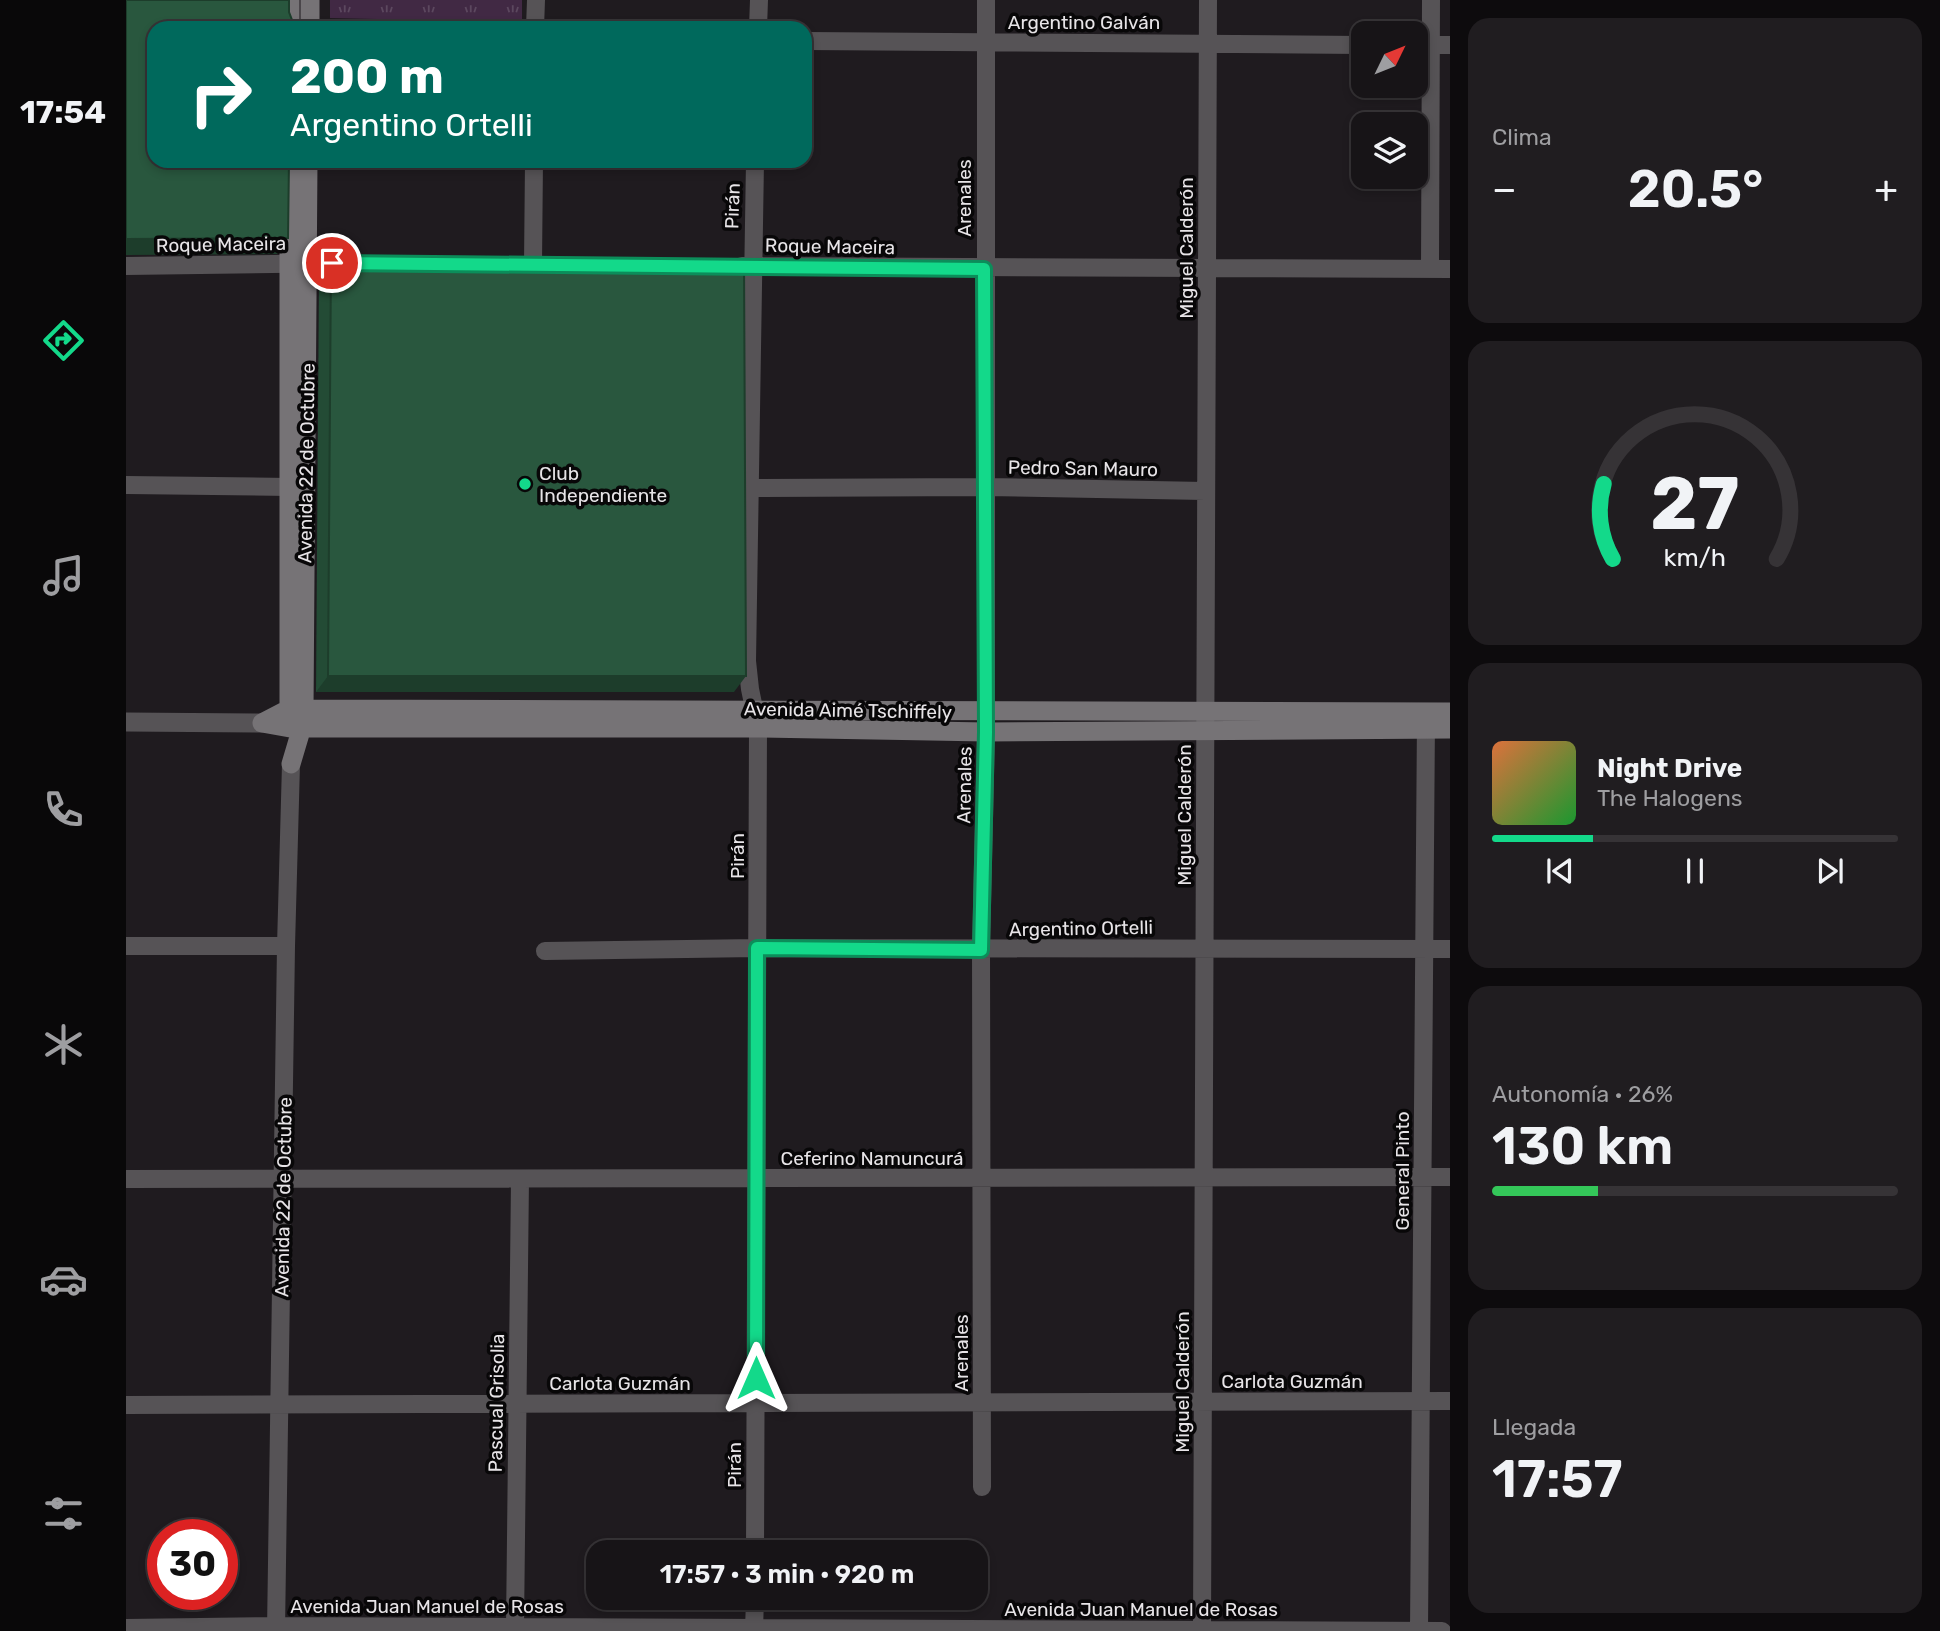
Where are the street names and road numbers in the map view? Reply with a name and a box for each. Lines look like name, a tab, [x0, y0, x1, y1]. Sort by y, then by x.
street label: Argentino Galván	[1008, 11, 1160, 34]
street label: Arenales	[953, 159, 976, 237]
street label: Miguel Calderón	[1175, 177, 1198, 319]
street label: Pirán	[720, 183, 745, 229]
street label: Roque Maceira	[156, 232, 286, 257]
street label: Roque Maceira	[765, 234, 895, 259]
street label: Avenida 22 de Octubre	[293, 363, 320, 563]
street label: Pedro San Mauro	[1008, 456, 1158, 481]
street label: Avenida Aimé Tschiffely	[744, 697, 952, 724]
street label: Miguel Calderón	[1173, 744, 1196, 886]
street label: Arenales	[952, 746, 977, 824]
street label: Pirán	[726, 833, 749, 879]
street label: Argentino Ortelli	[1009, 916, 1153, 941]
street label: Avenida 22 de Octubre	[270, 1097, 297, 1297]
street label: General Pinto	[1391, 1111, 1414, 1231]
street label: Ceferino Namuncurá	[781, 1147, 963, 1170]
street label: Miguel Calderón	[1171, 1311, 1194, 1453]
street label: Arenales	[950, 1314, 973, 1392]
street label: Pascual Grisolia	[484, 1333, 509, 1473]
street label: Carlota Guzmán	[1221, 1370, 1363, 1393]
street label: Carlota Guzmán	[549, 1372, 691, 1395]
street label: Pirán	[723, 1442, 746, 1488]
street label: Avenida Juan Manuel de Rosas	[290, 1595, 564, 1618]
street label: Avenida Juan Manuel de Rosas	[1004, 1598, 1278, 1621]

